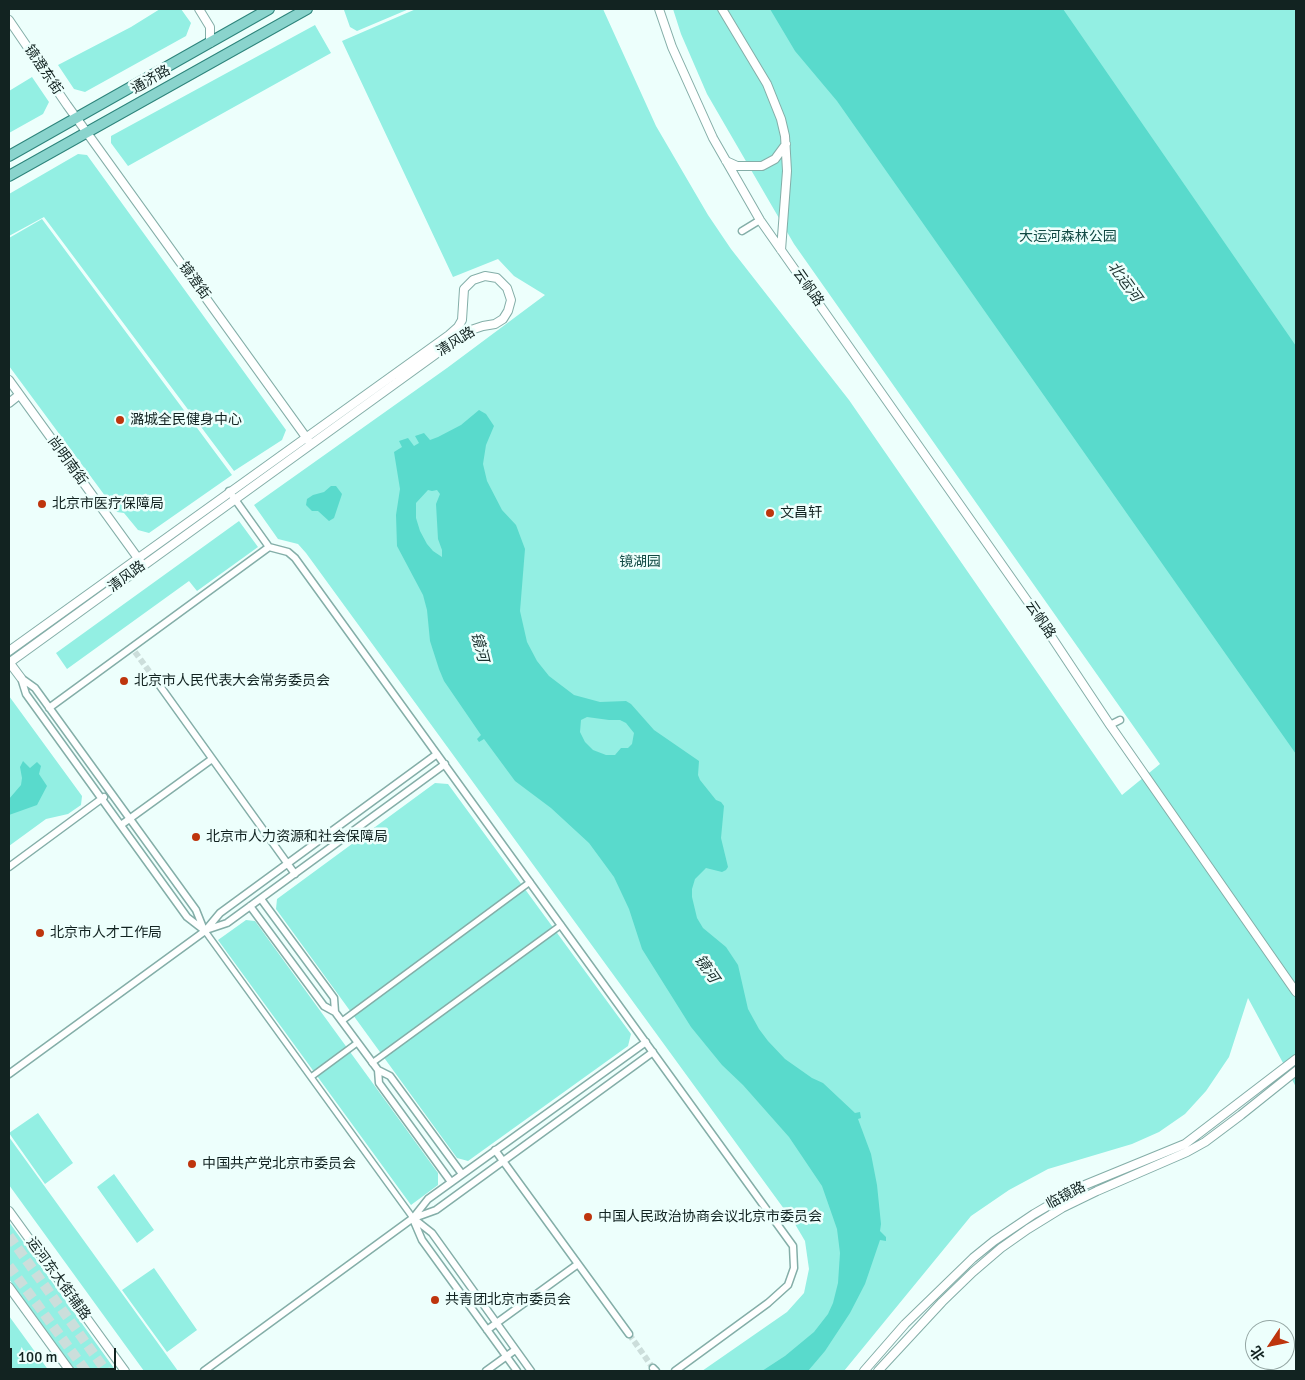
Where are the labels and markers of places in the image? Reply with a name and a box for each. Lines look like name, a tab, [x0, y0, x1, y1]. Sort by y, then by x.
place label: 潞城全民健身中心	[130, 412, 242, 428]
marker: 潞城全民健身中心	[114, 414, 126, 426]
place label: 北京市医疗保障局	[52, 496, 164, 512]
marker: 北京市医疗保障局	[36, 498, 48, 510]
place label: 文昌轩	[780, 505, 822, 521]
marker: 文昌轩	[764, 507, 776, 519]
place label: 北京市人民代表大会常务委员会	[134, 673, 330, 689]
marker: 北京市人民代表大会常务委员会	[118, 675, 130, 687]
place label: 北京市人力资源和社会保障局	[206, 829, 388, 845]
marker: 北京市人力资源和社会保障局	[190, 831, 202, 843]
place label: 北京市人才工作局	[50, 925, 162, 941]
marker: 北京市人才工作局	[34, 927, 46, 939]
place label: 中国共产党北京市委员会	[202, 1156, 356, 1172]
marker: 中国共产党北京市委员会	[186, 1158, 198, 1170]
place label: 中国人民政治协商会议北京市委员会	[598, 1209, 822, 1225]
marker: 中国人民政治协商会议北京市委员会	[582, 1211, 594, 1223]
place label: 共青团北京市委员会	[445, 1292, 571, 1308]
marker: 共青团北京市委员会	[429, 1294, 441, 1306]

